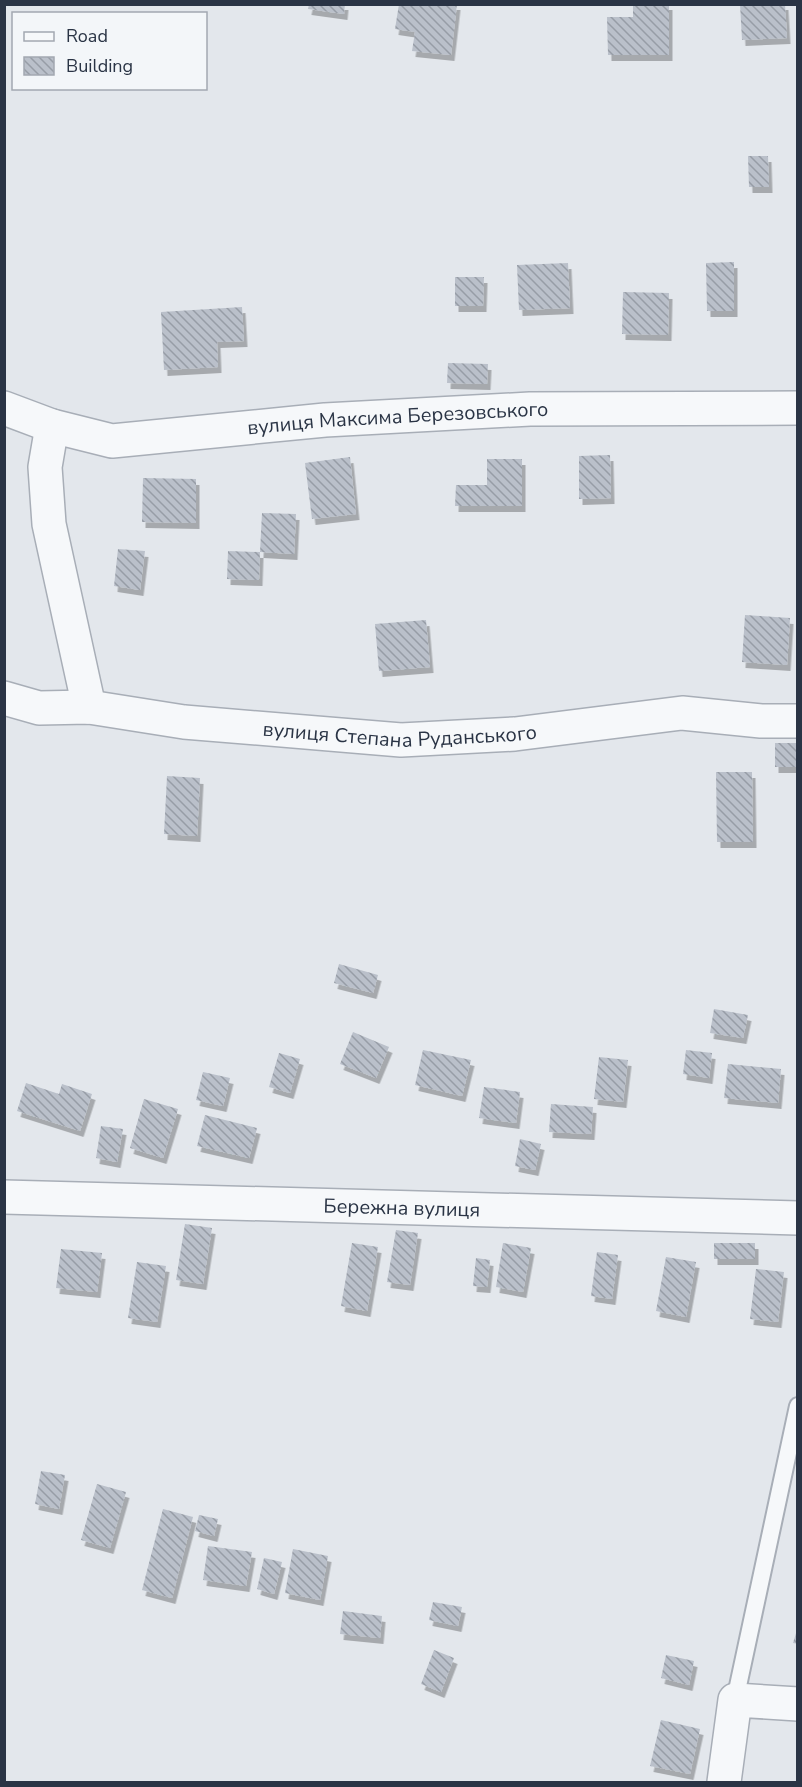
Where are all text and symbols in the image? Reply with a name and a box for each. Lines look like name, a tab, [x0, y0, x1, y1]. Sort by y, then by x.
legend	[12, 12, 207, 90]
text: Road	[66, 24, 108, 48]
text: Building	[66, 54, 133, 78]
street label: вулиця Максима Березовського	[246, 395, 548, 441]
street label: вулиця Степана Руданського	[262, 715, 538, 754]
street label: Бережна вулиця	[323, 1192, 481, 1223]

